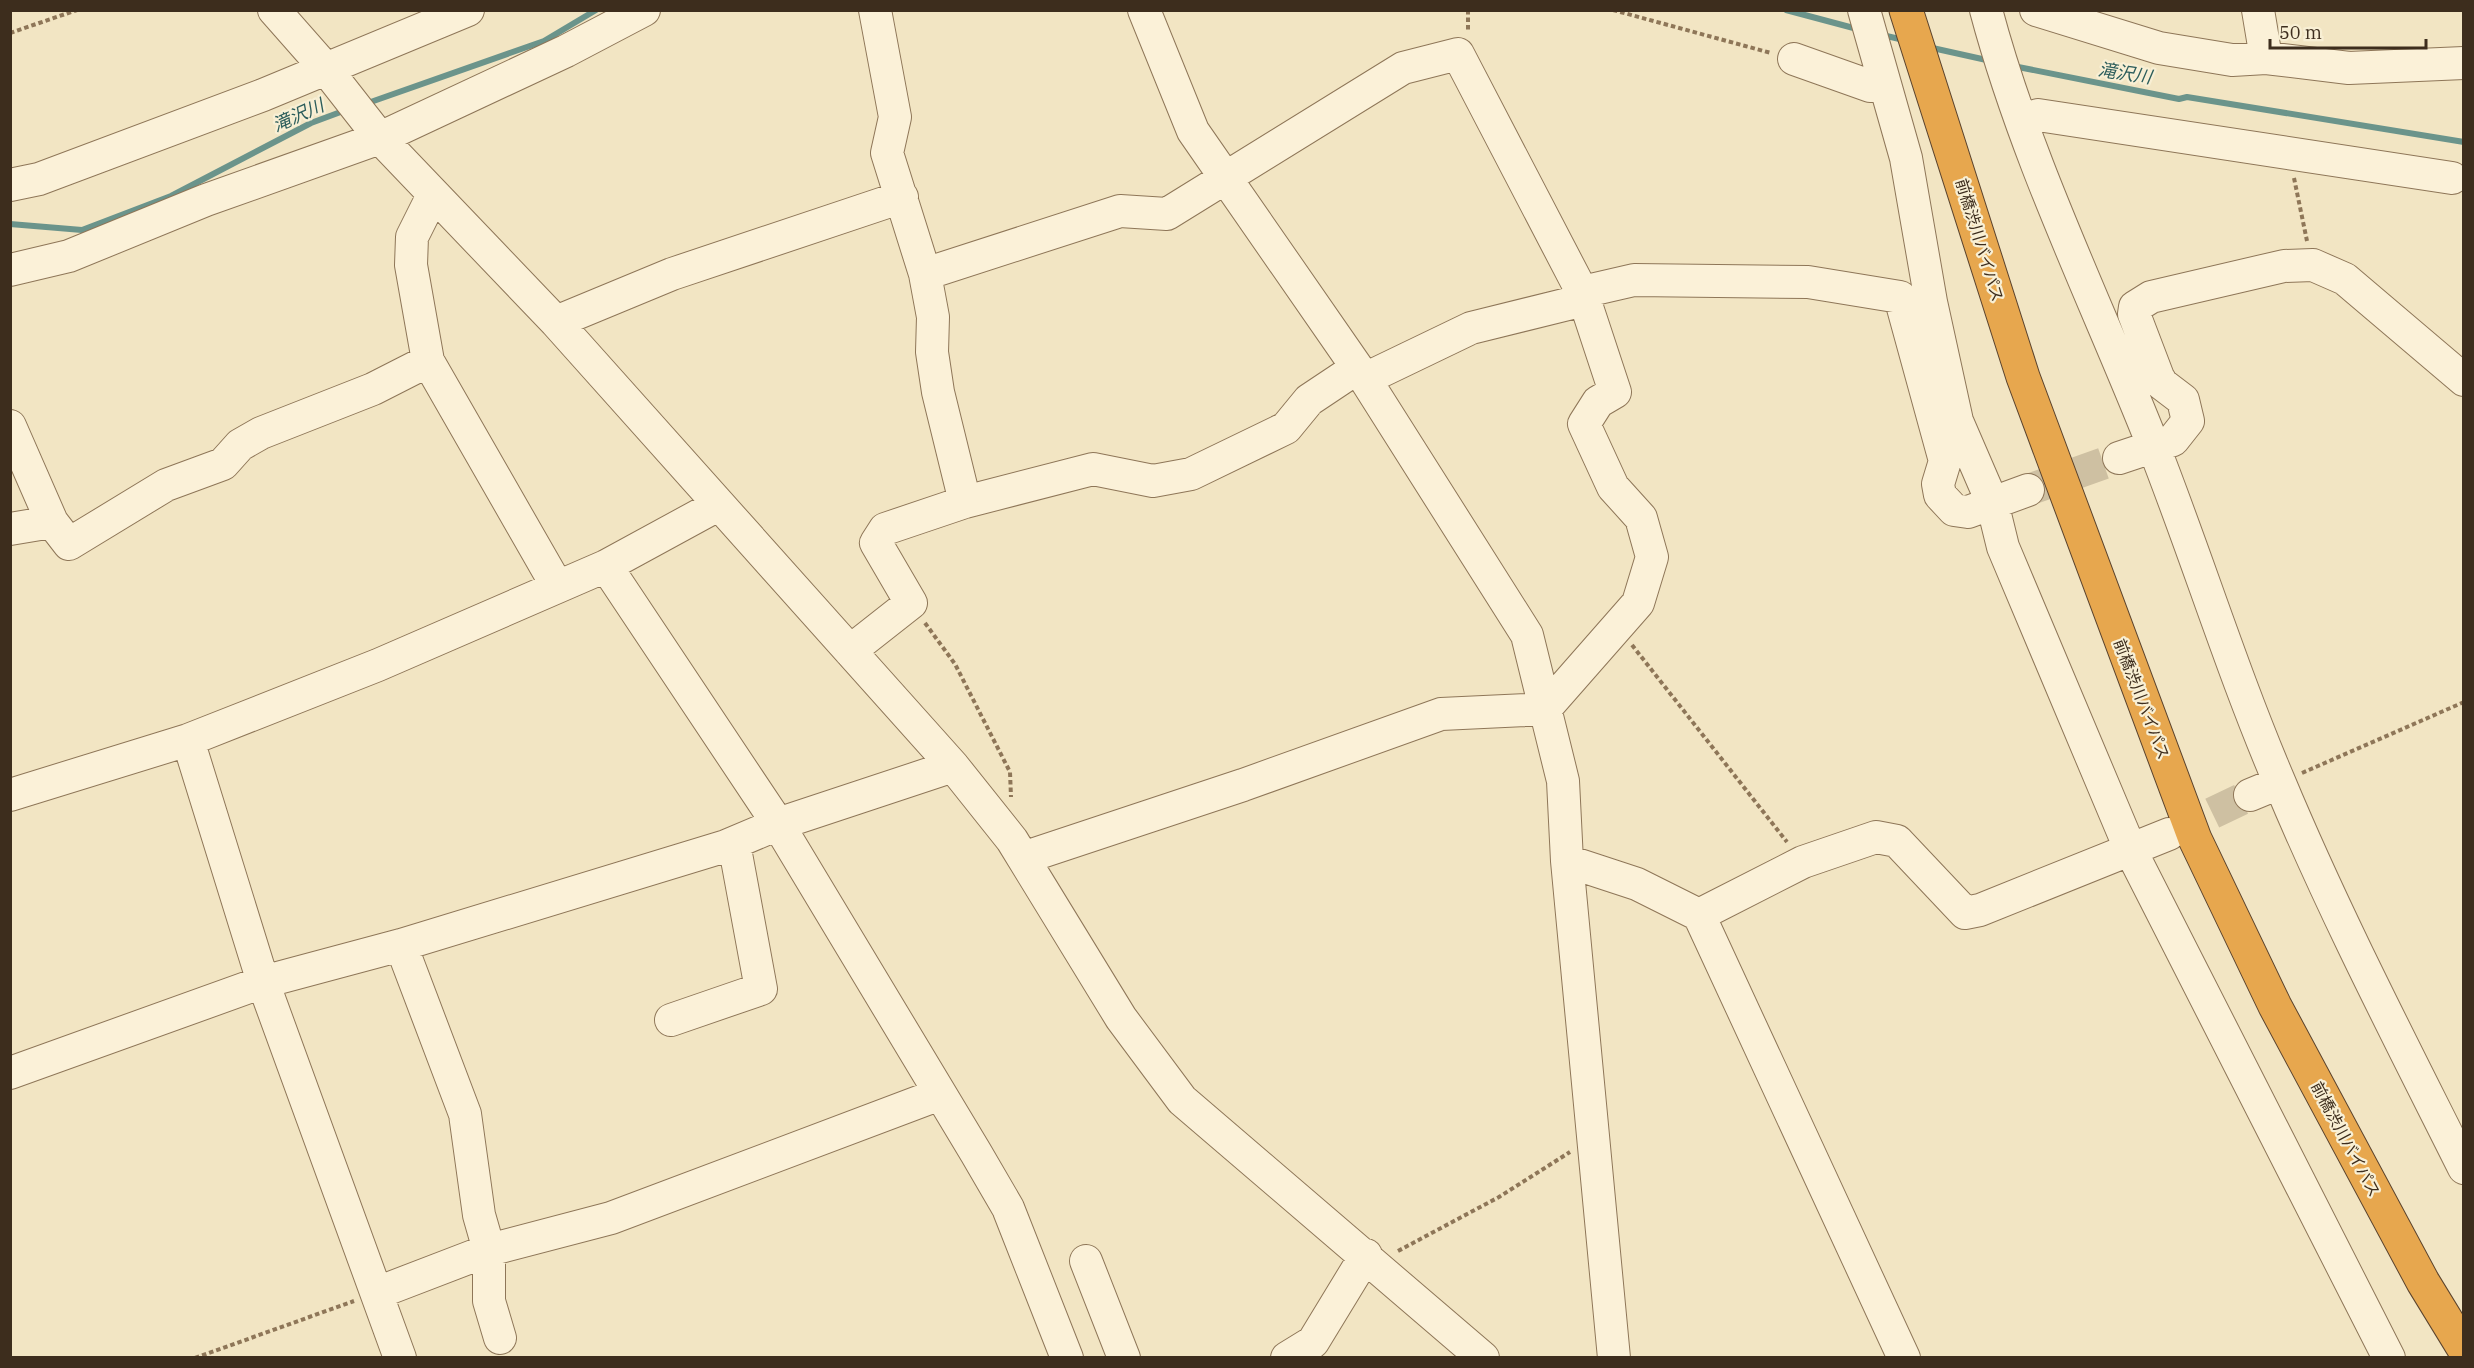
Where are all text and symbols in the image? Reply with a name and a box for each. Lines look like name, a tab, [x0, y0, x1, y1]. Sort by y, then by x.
scale bar	[2270, 12, 2426, 50]
text: 50 m	[2279, 21, 2322, 44]
water label: 滝沢川	[2097, 57, 2155, 89]
water label: 滝沢川	[269, 93, 329, 136]
street label: 前橋渋川バイパス	[1952, 176, 2008, 304]
street label: 前橋渋川バイパス	[2110, 636, 2174, 762]
street label: 前橋渋川バイパス	[2307, 1078, 2385, 1200]

